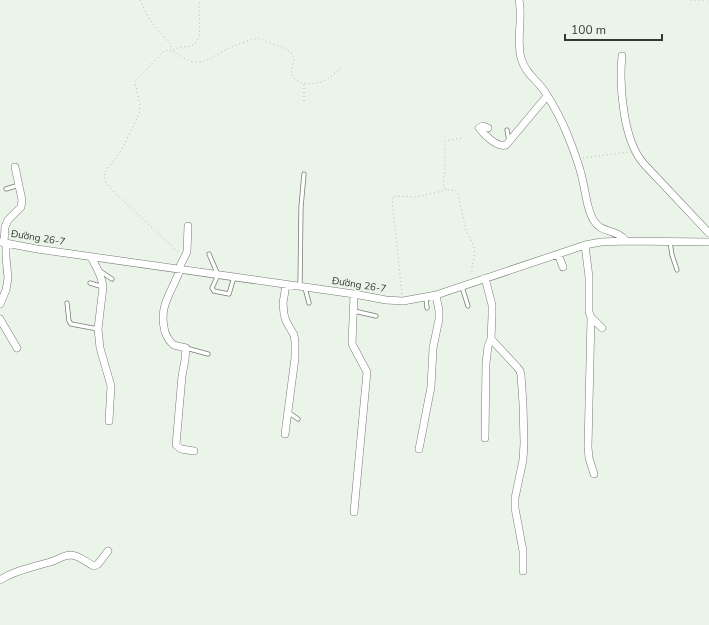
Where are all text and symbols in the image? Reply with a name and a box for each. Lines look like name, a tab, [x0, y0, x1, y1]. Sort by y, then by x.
scale bar	[565, 16, 662, 42]
text: 100 m	[571, 22, 606, 38]
street label: Đường 26-7	[9, 227, 66, 249]
street label: Đường 26-7	[330, 274, 387, 296]

